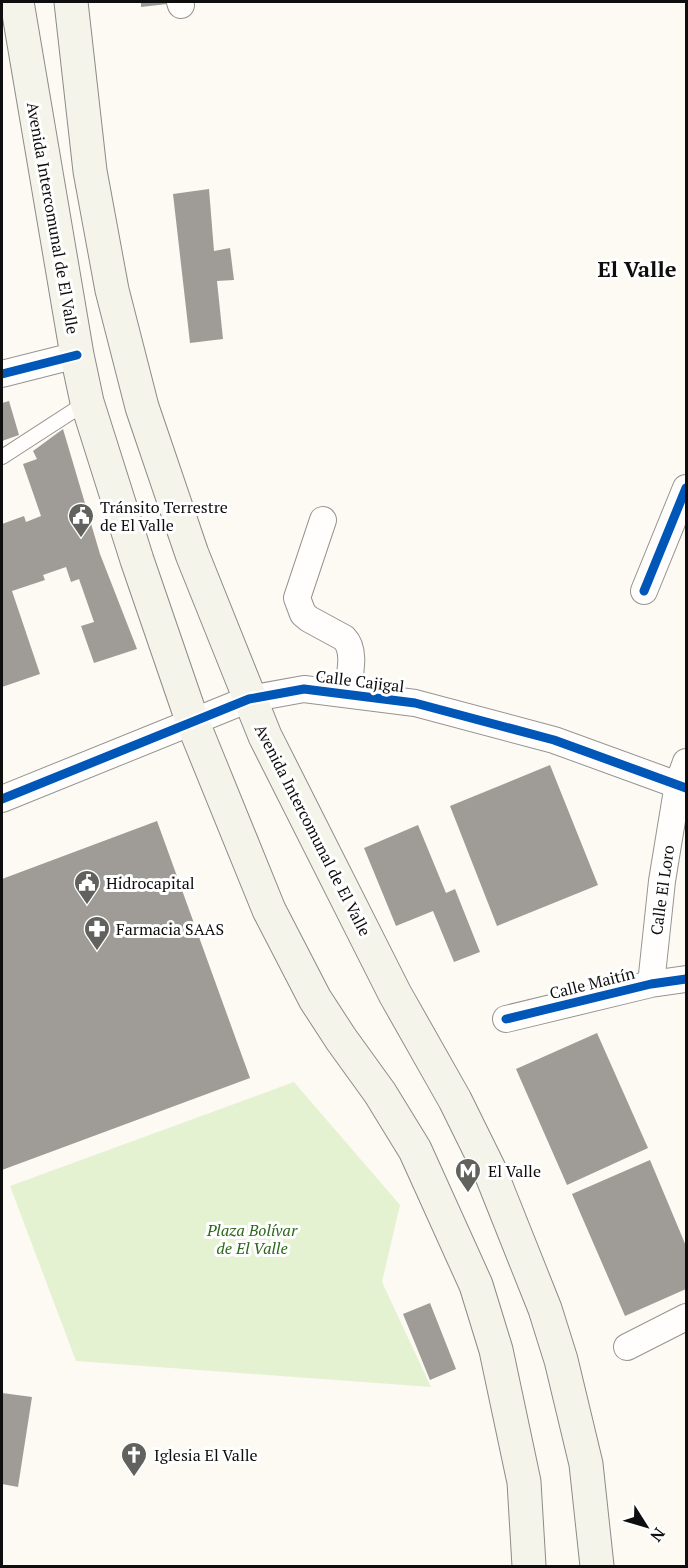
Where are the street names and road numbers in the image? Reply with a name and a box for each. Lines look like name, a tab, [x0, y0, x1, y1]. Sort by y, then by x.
street label: Avenida Intercomunal de El Valle	[22, 100, 84, 336]
street label: Calle Cajigal	[314, 665, 406, 697]
street label: Avenida Intercomunal de El Valle	[250, 720, 376, 940]
street label: Calle El Loro	[645, 843, 679, 936]
street label: Calle Maitín	[547, 962, 637, 1004]

